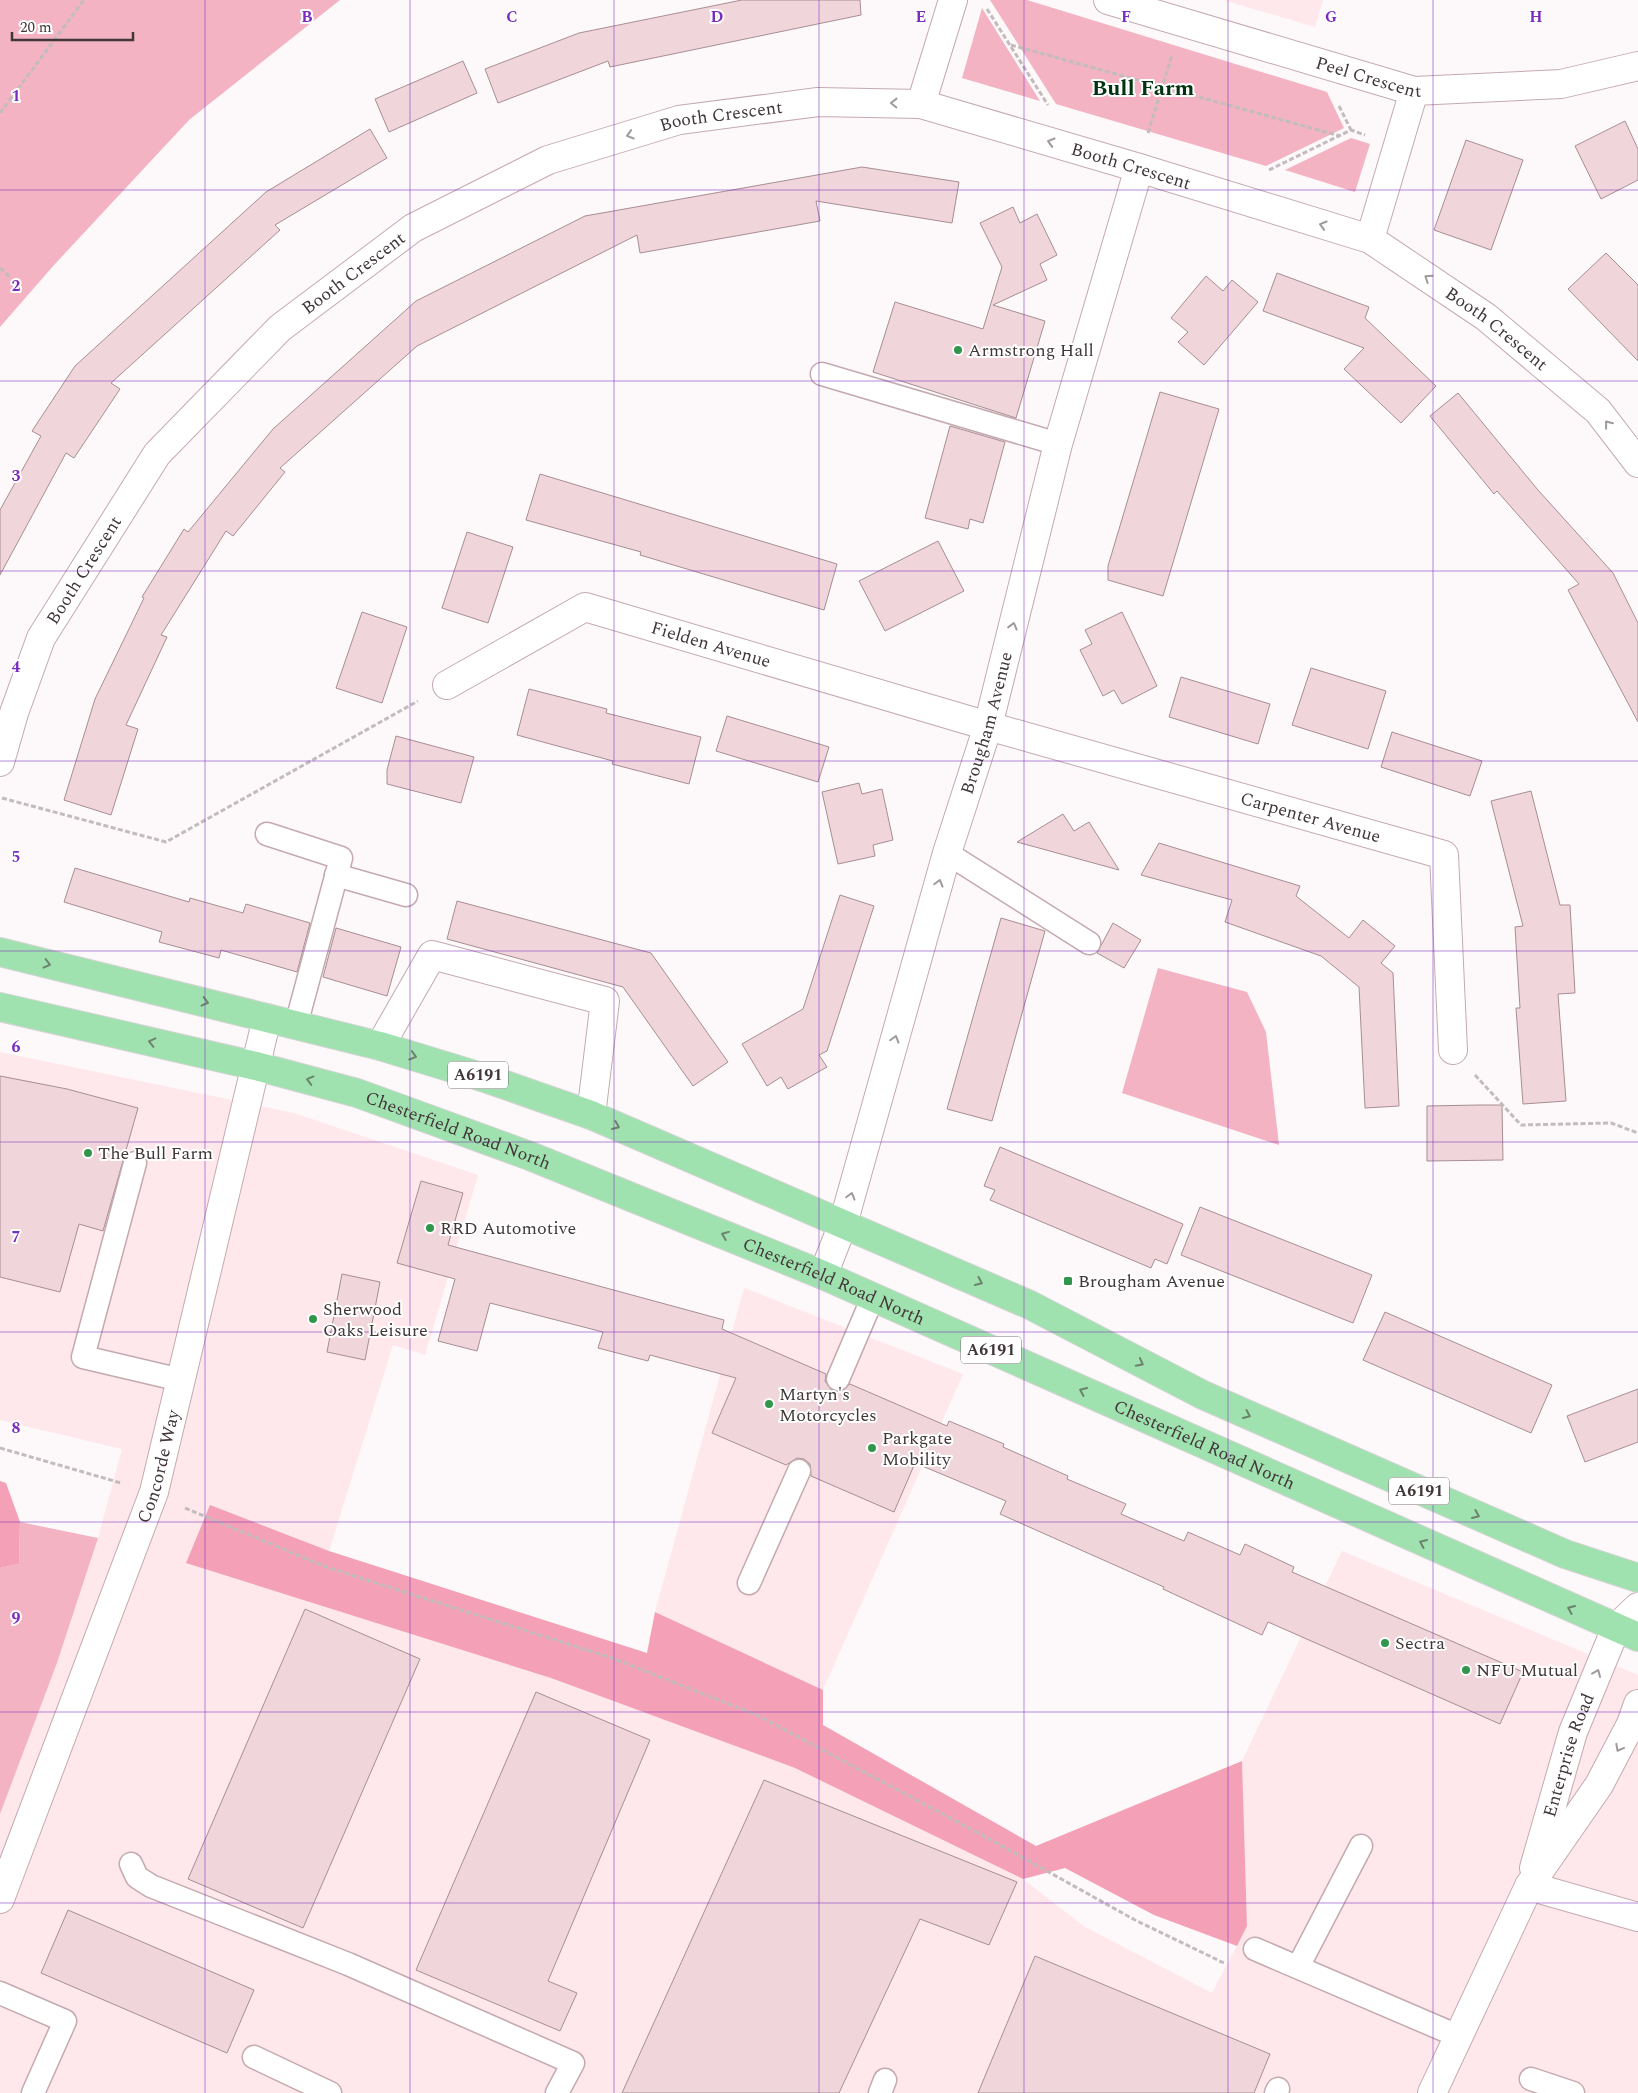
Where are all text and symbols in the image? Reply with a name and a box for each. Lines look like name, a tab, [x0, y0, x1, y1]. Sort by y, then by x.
text: B	[301, 5, 313, 29]
text: C	[506, 5, 518, 29]
text: D	[711, 5, 724, 29]
text: E	[916, 5, 926, 29]
text: F	[1121, 5, 1131, 29]
text: G	[1325, 5, 1337, 29]
text: H	[1529, 5, 1543, 29]
scale bar	[12, 10, 134, 42]
text: 20 m	[20, 16, 52, 39]
street label: Peel Crescent	[1312, 49, 1422, 104]
district label: Bull Farm	[1092, 72, 1194, 105]
text: 1	[12, 84, 20, 108]
street label: Booth Crescent	[656, 93, 784, 139]
one-way arrow	[889, 98, 897, 109]
one-way arrow	[626, 130, 634, 140]
street label: Booth Crescent	[1068, 135, 1194, 197]
one-way arrow	[1047, 137, 1055, 147]
one-way arrow	[1320, 220, 1328, 230]
street label: Booth Crescent	[296, 225, 411, 321]
text: 2	[12, 274, 21, 298]
one-way arrow	[1424, 275, 1434, 284]
street label: Booth Crescent	[1440, 280, 1554, 377]
place label: Armstrong Hall	[968, 337, 1094, 364]
marker: Armstrong Hall	[952, 344, 964, 356]
one-way arrow	[1605, 421, 1613, 430]
text: 3	[12, 464, 21, 488]
street label: Booth Crescent	[39, 510, 128, 630]
street label: Fielden Avenue	[648, 614, 774, 675]
one-way arrow	[1007, 622, 1018, 631]
street label: Brougham Avenue	[953, 649, 1019, 798]
text: 4	[12, 655, 21, 679]
street label: Carpenter Avenue	[1237, 785, 1384, 850]
text: 5	[12, 845, 20, 869]
one-way arrow	[933, 878, 944, 887]
one-way arrow	[43, 958, 51, 968]
one-way arrow	[201, 996, 210, 1007]
text: 6	[12, 1035, 21, 1059]
one-way arrow	[889, 1035, 900, 1044]
one-way arrow	[148, 1037, 157, 1048]
one-way arrow	[409, 1050, 417, 1060]
road number: A6191	[448, 1062, 508, 1088]
one-way arrow	[307, 1076, 315, 1086]
street label: Chesterfield Road North	[362, 1084, 555, 1177]
one-way arrow	[611, 1120, 620, 1131]
place label: The Bull Farm	[98, 1140, 213, 1167]
marker: The Bull Farm	[82, 1147, 94, 1159]
one-way arrow	[845, 1191, 856, 1200]
place label: RRD Automotive	[440, 1215, 576, 1242]
marker: RRD Automotive	[424, 1222, 436, 1234]
text: 7	[12, 1225, 21, 1249]
street label: Chesterfield Road North	[739, 1230, 929, 1332]
one-way arrow	[721, 1231, 730, 1241]
place label: Brougham Avenue	[1078, 1268, 1225, 1295]
marker: Brougham Avenue	[1062, 1275, 1074, 1287]
one-way arrow	[974, 1276, 983, 1287]
place label: Sherwood Oaks Leisure	[323, 1296, 428, 1344]
marker: Sherwood Oaks Leisure	[307, 1313, 319, 1325]
road number: A6191	[961, 1336, 1021, 1364]
one-way arrow	[1135, 1357, 1144, 1367]
place label: Martyn's Motorcycles	[779, 1381, 877, 1429]
one-way arrow	[1079, 1386, 1088, 1397]
street label: Chesterfield Road North	[1109, 1392, 1299, 1497]
marker: Martyn's Motorcycles	[763, 1398, 775, 1410]
street label: Concorde Way	[130, 1406, 187, 1527]
one-way arrow	[1242, 1409, 1251, 1420]
text: 8	[12, 1416, 21, 1440]
place label: Parkgate Mobility	[882, 1425, 952, 1473]
marker: Parkgate Mobility	[866, 1442, 878, 1454]
road number: A6191	[1389, 1478, 1449, 1504]
one-way arrow	[1471, 1509, 1480, 1520]
one-way arrow	[1419, 1538, 1428, 1549]
one-way arrow	[1567, 1604, 1576, 1615]
text: 9	[12, 1606, 21, 1630]
place label: Sectra	[1395, 1630, 1445, 1657]
marker: Sectra	[1379, 1637, 1391, 1649]
place label: NFU Mutual	[1476, 1657, 1578, 1684]
marker: NFU Mutual	[1460, 1664, 1472, 1676]
one-way arrow	[1592, 1670, 1602, 1678]
street label: Enterprise Road	[1536, 1689, 1601, 1820]
one-way arrow	[1615, 1743, 1625, 1752]

